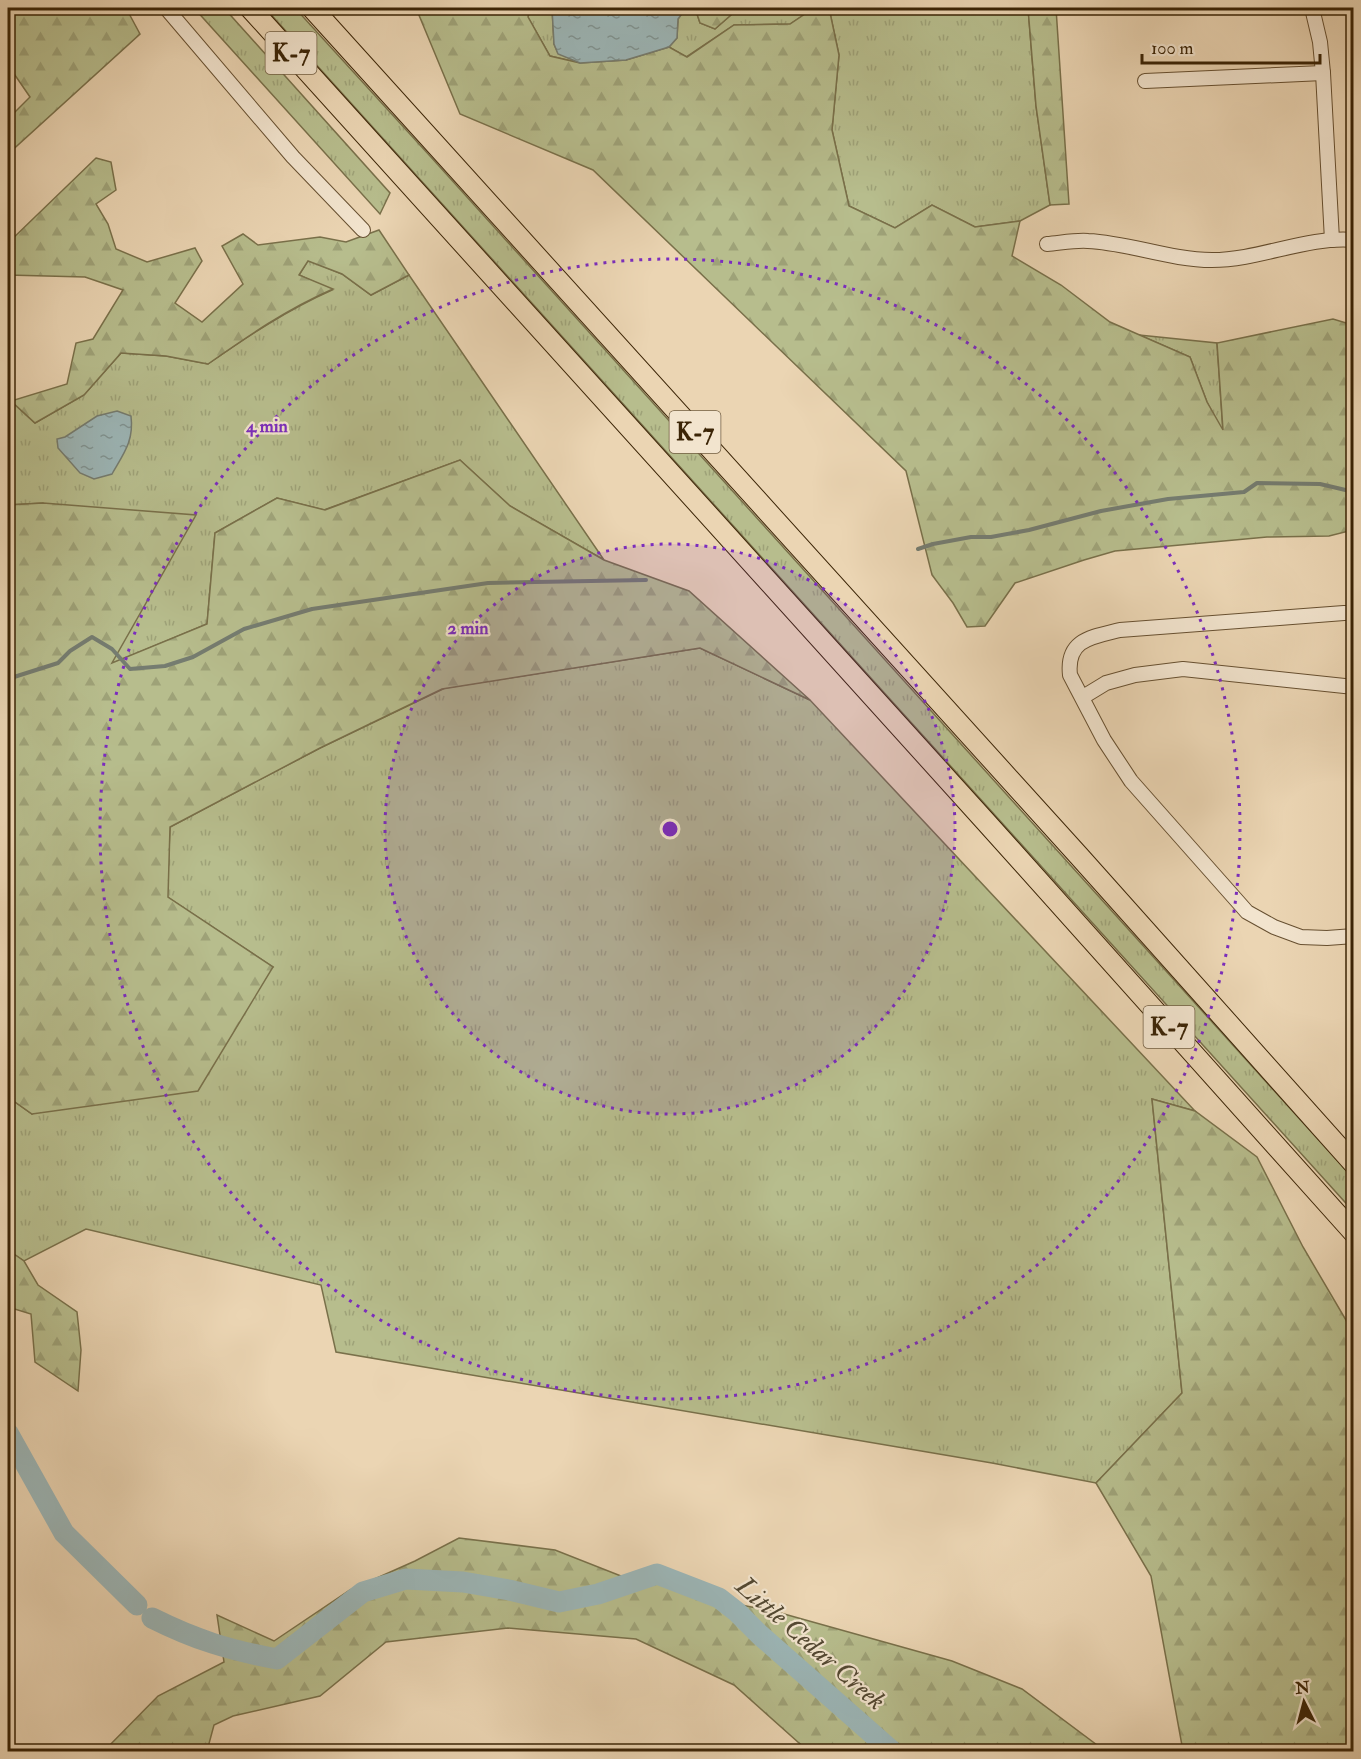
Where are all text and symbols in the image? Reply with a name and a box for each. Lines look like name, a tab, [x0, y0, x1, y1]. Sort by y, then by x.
scale bar	[1142, 27, 1320, 65]
road number: K-7	[266, 32, 316, 74]
text: 100 m	[1151, 37, 1194, 60]
road number: K-7	[670, 411, 720, 453]
text: 4 min	[245, 415, 288, 438]
text: 2 min	[448, 617, 489, 640]
centre of rings	[660, 819, 680, 839]
road number: K-7	[1144, 1006, 1194, 1048]
water label: Little Cedar Creek	[728, 1569, 892, 1717]
north arrow	[1274, 1672, 1334, 1732]
text: N	[1293, 1677, 1311, 1699]

